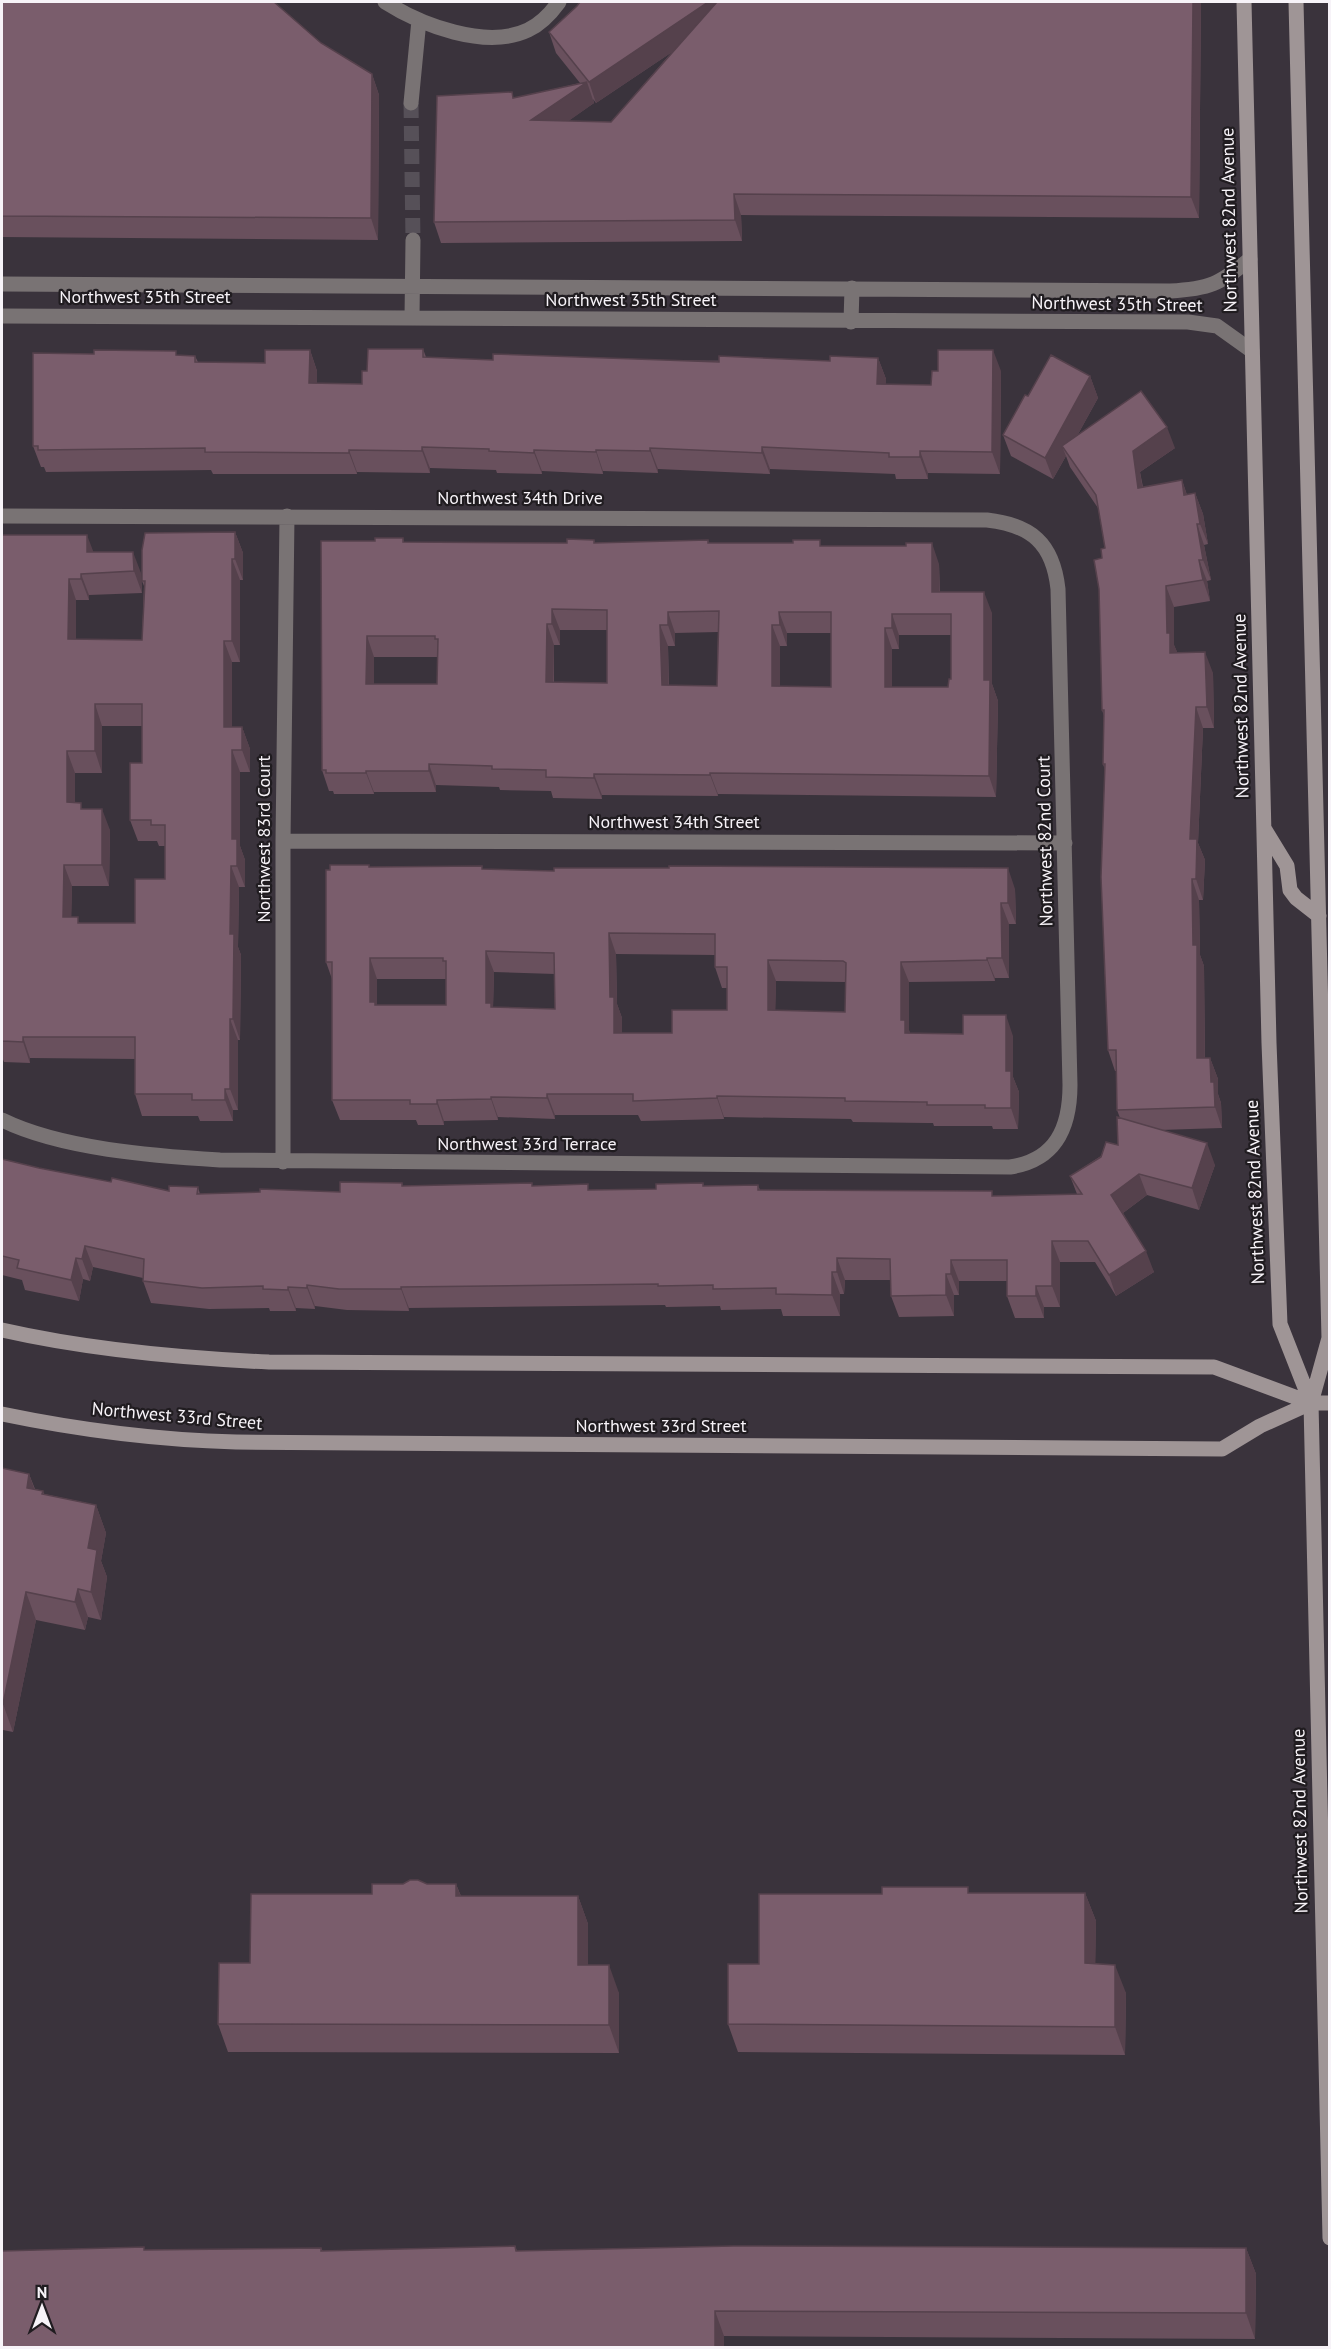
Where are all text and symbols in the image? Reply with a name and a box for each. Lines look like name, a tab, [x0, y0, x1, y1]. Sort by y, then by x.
street label: Northwest 82nd Avenue	[1215, 128, 1242, 313]
street label: Northwest 35th Street	[59, 285, 231, 308]
street label: Northwest 35th Street	[545, 288, 717, 311]
street label: Northwest 35th Street	[1031, 291, 1203, 316]
street label: Northwest 34th Drive	[437, 486, 603, 509]
street label: Northwest 82nd Avenue	[1227, 614, 1254, 799]
street label: Northwest 83rd Court	[252, 755, 275, 923]
street label: Northwest 82nd Court	[1032, 755, 1057, 927]
street label: Northwest 34th Street	[588, 810, 760, 833]
street label: Northwest 82nd Avenue	[1240, 1099, 1269, 1285]
street label: Northwest 33rd Terrace	[437, 1132, 617, 1155]
street label: Northwest 33rd Street	[91, 1397, 263, 1434]
street label: Northwest 33rd Street	[575, 1414, 747, 1437]
street label: Northwest 82nd Avenue	[1286, 1729, 1313, 1914]
north arrow	[12, 2277, 72, 2337]
text: N	[37, 2282, 47, 2302]

